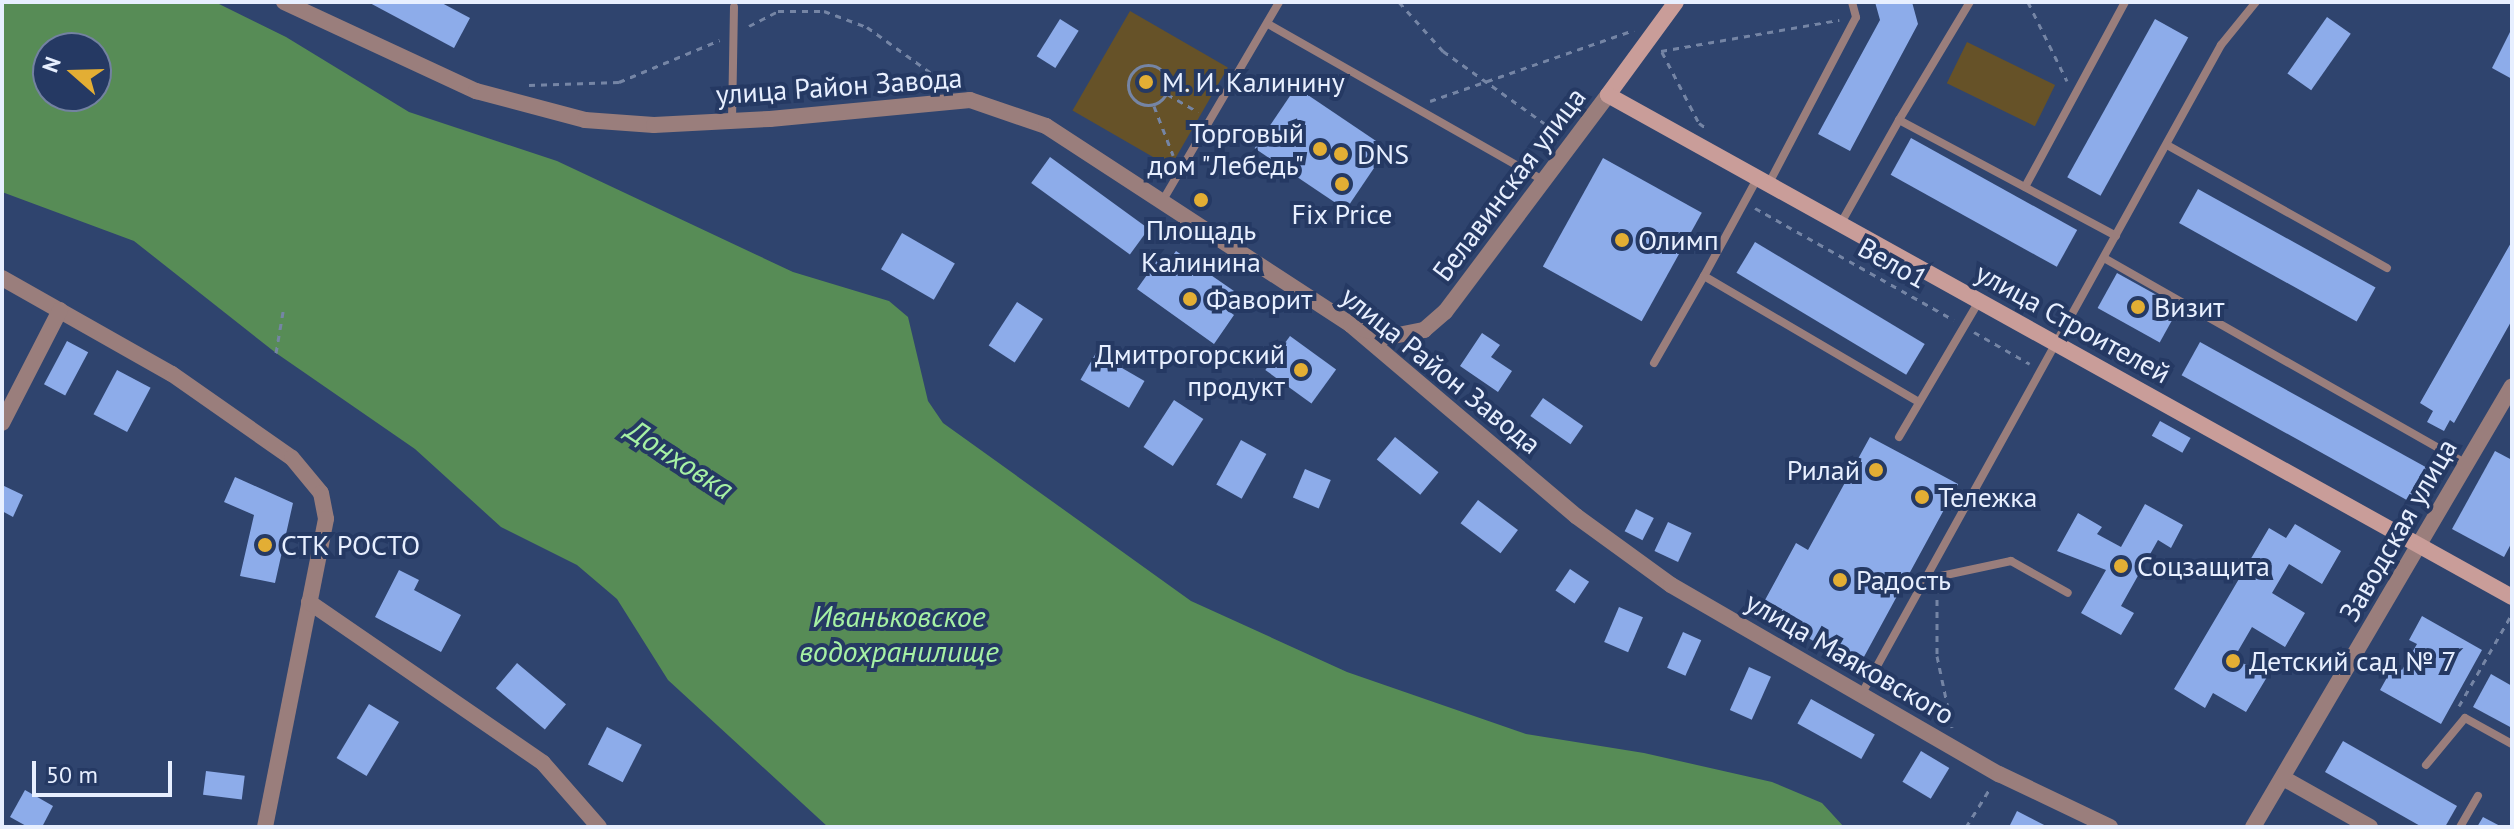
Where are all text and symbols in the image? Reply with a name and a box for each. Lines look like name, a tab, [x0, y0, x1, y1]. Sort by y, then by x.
north arrow	[32, 32, 112, 112]
text: N	[36, 53, 67, 76]
street label: улица Район Завода	[715, 61, 963, 111]
place label: М. И. Калинину	[1162, 65, 1349, 99]
marker: М. И. Калинину	[1137, 73, 1155, 91]
street label: Белавинская улица	[1425, 81, 1593, 287]
place label: Торговый дом "Лебедь"	[1146, 116, 1304, 182]
place label: DNS	[1357, 137, 1409, 171]
marker: Торговый дом "Лебедь"	[1311, 140, 1329, 158]
marker: DNS	[1332, 145, 1350, 163]
marker: Fix Price	[1333, 175, 1351, 193]
marker: Площадь Калинина	[1192, 191, 1210, 209]
place label: Fix Price	[1291, 197, 1393, 231]
place label: Площадь Калинина	[1141, 213, 1261, 279]
place label: Олимп	[1638, 223, 1719, 257]
street label: Вело1	[1852, 230, 1934, 296]
marker: Олимп	[1613, 231, 1631, 249]
street label: улица Строителей	[1970, 256, 2176, 390]
street label: улица Район Завода	[1334, 279, 1548, 461]
place label: Фаворит	[1206, 282, 1312, 316]
marker: Фаворит	[1181, 290, 1199, 308]
place label: Визит	[2154, 290, 2224, 324]
marker: Визит	[2129, 298, 2147, 316]
place label: Дмитрогорский продукт	[1095, 337, 1285, 403]
marker: Дмитрогорский продукт	[1292, 361, 1310, 379]
water label: Донховка	[620, 411, 740, 507]
street label: Заводская улица	[2332, 433, 2464, 627]
place label: Рилай	[1787, 453, 1860, 487]
marker: Рилай	[1867, 461, 1885, 479]
place label: Тележка	[1938, 480, 2037, 514]
marker: Тележка	[1913, 488, 1931, 506]
place label: СТК РОСТО	[281, 528, 420, 562]
marker: СТК РОСТО	[256, 536, 274, 554]
place label: Соцзащита	[2137, 549, 2270, 583]
marker: Соцзащита	[2112, 557, 2130, 575]
place label: Радость	[1856, 563, 1951, 597]
marker: Радость	[1831, 571, 1849, 589]
street label: улица Маяковского	[1740, 585, 1960, 731]
water label: Иваньковское водохранилище	[799, 598, 999, 668]
place label: Детский сад № 7	[2249, 644, 2457, 678]
marker: Детский сад № 7	[2224, 652, 2242, 670]
scale bar	[36, 745, 176, 795]
text: 50 m	[46, 759, 98, 790]

